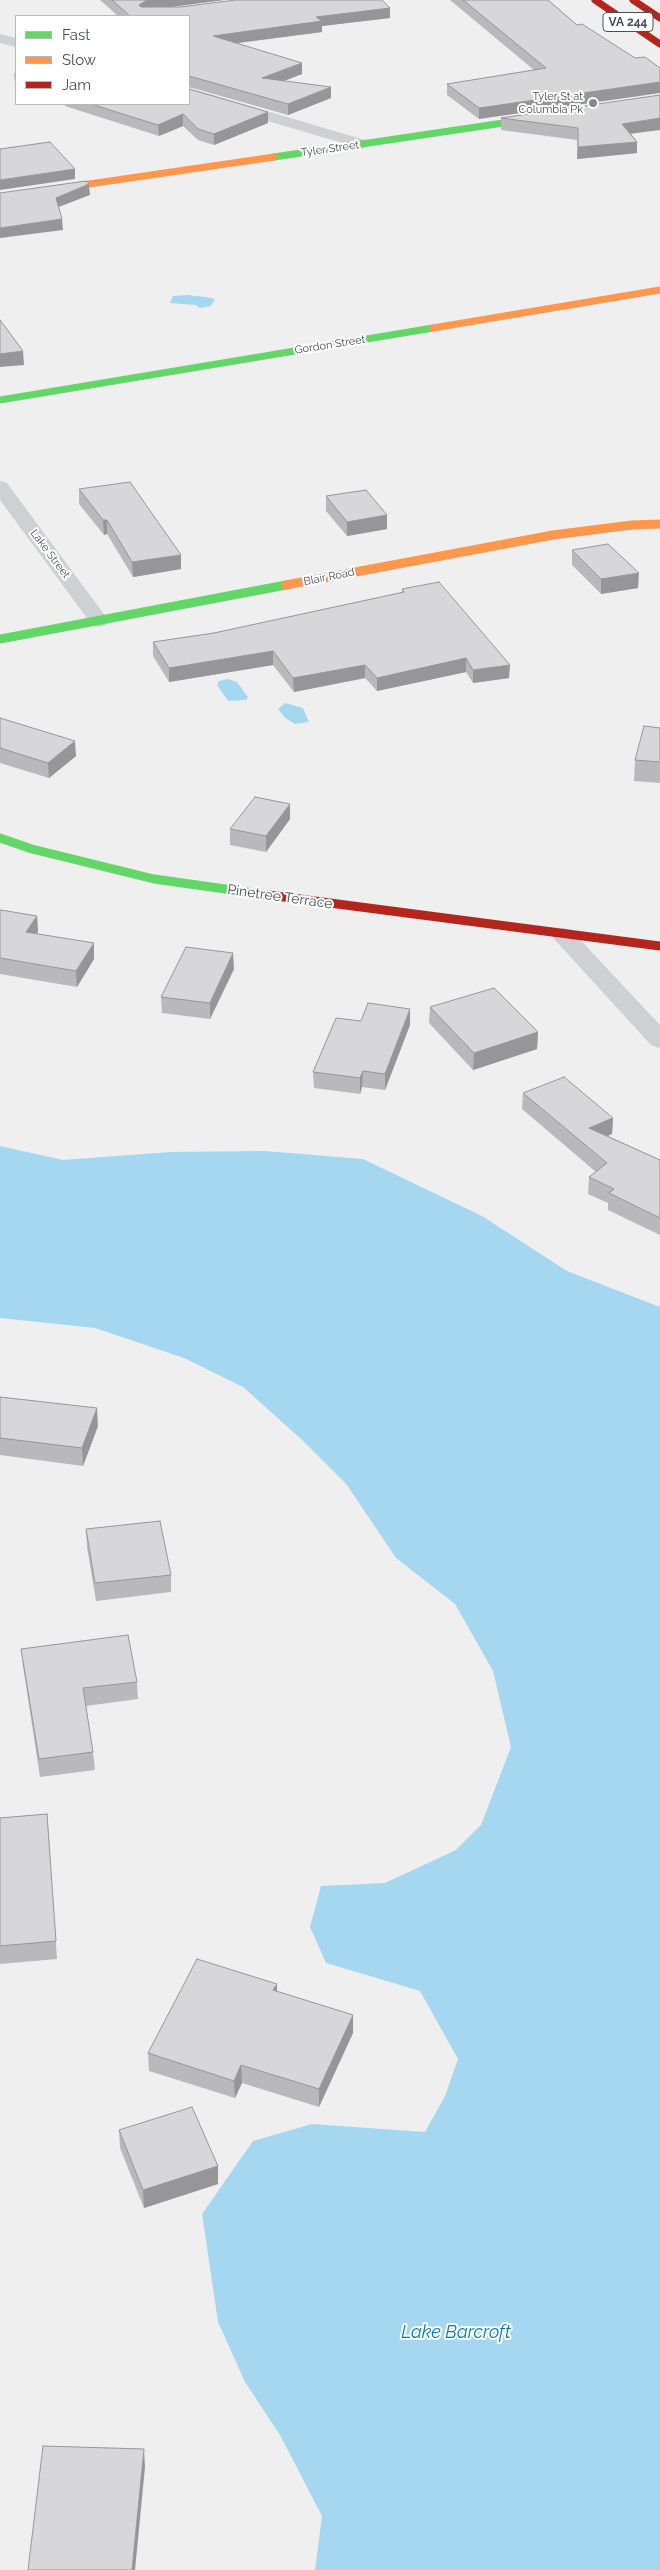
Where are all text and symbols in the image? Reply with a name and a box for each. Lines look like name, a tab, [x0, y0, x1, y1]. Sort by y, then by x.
road number: VA 244	[603, 13, 653, 32]
legend	[15, 15, 190, 105]
text: Fast	[62, 26, 90, 44]
text: Slow	[62, 51, 96, 69]
text: Jam	[62, 76, 91, 94]
place label: Tyler St at Columbia Pk	[519, 90, 583, 116]
marker: Tyler St at Columbia Pk	[587, 97, 599, 109]
street label: Tyler Street	[300, 138, 360, 160]
street label: Gordon Street	[294, 333, 366, 357]
street label: Lake Street	[27, 527, 73, 581]
street label: Blair Road	[302, 566, 356, 588]
street label: Pinetree Terrace	[226, 881, 334, 913]
water label: Lake Barcroft	[401, 2322, 511, 2344]

